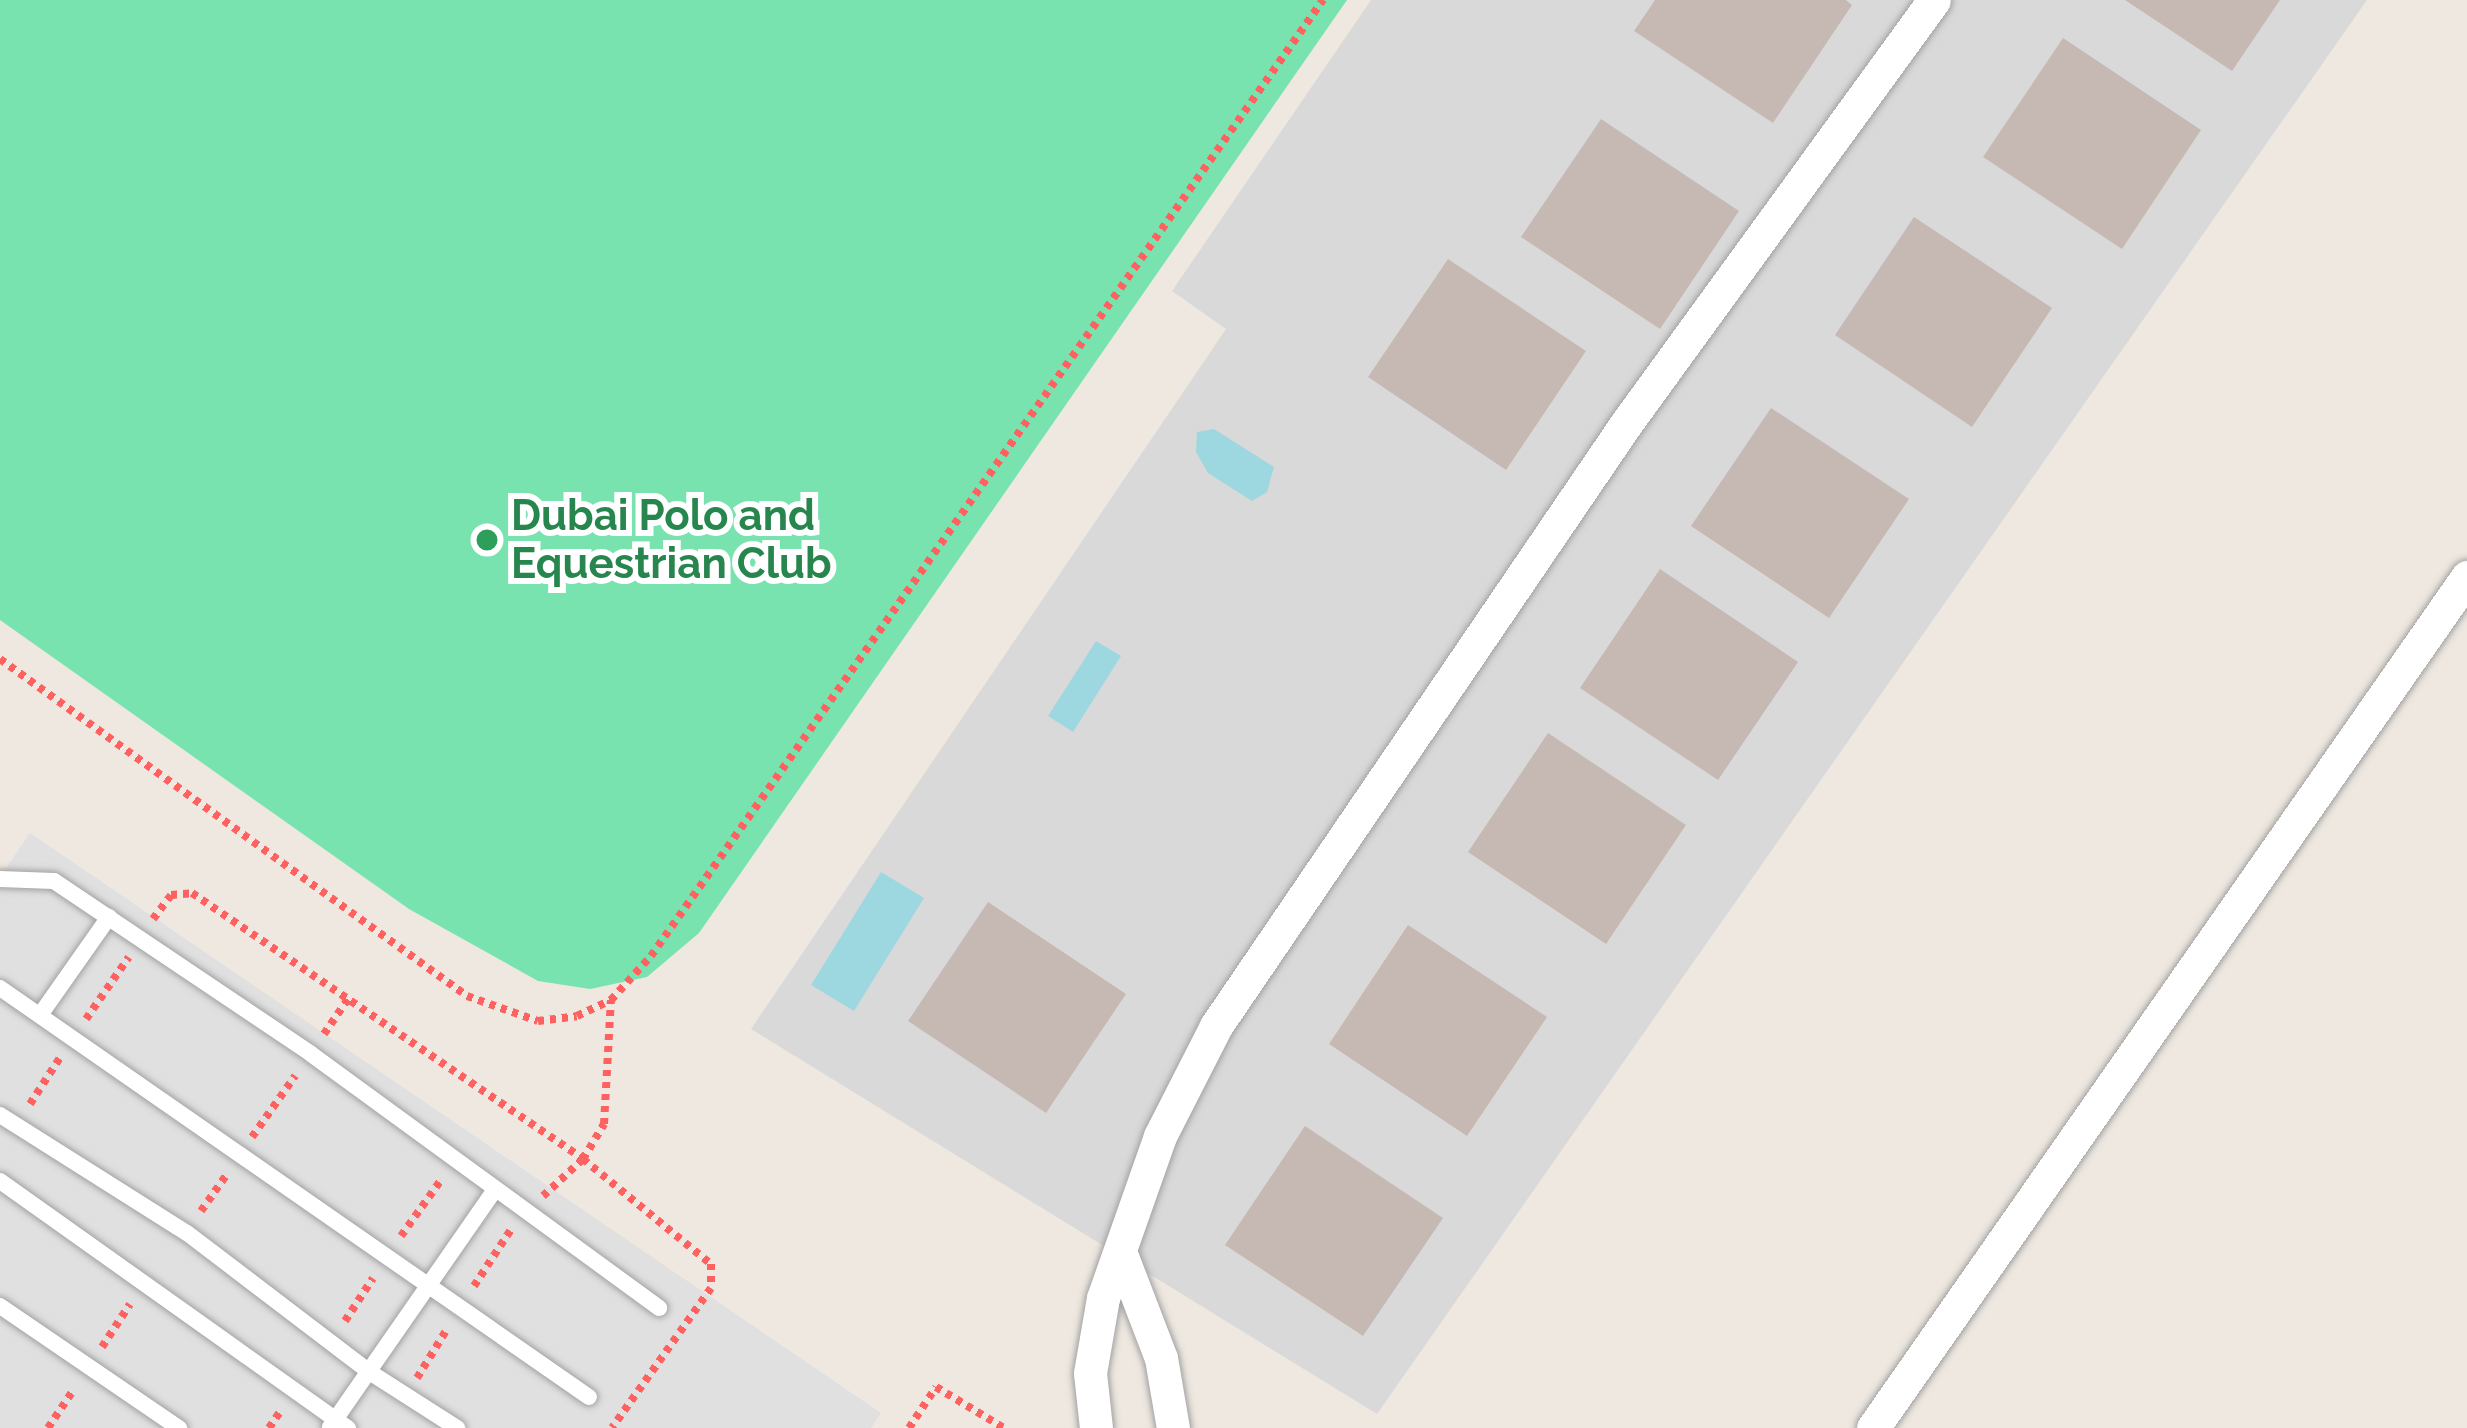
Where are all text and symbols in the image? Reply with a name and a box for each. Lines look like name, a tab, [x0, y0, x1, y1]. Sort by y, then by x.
place label: Dubai Polo and Equestrian Club	[511, 491, 832, 590]
marker: Dubai Polo and Equestrian Club	[474, 527, 500, 553]

